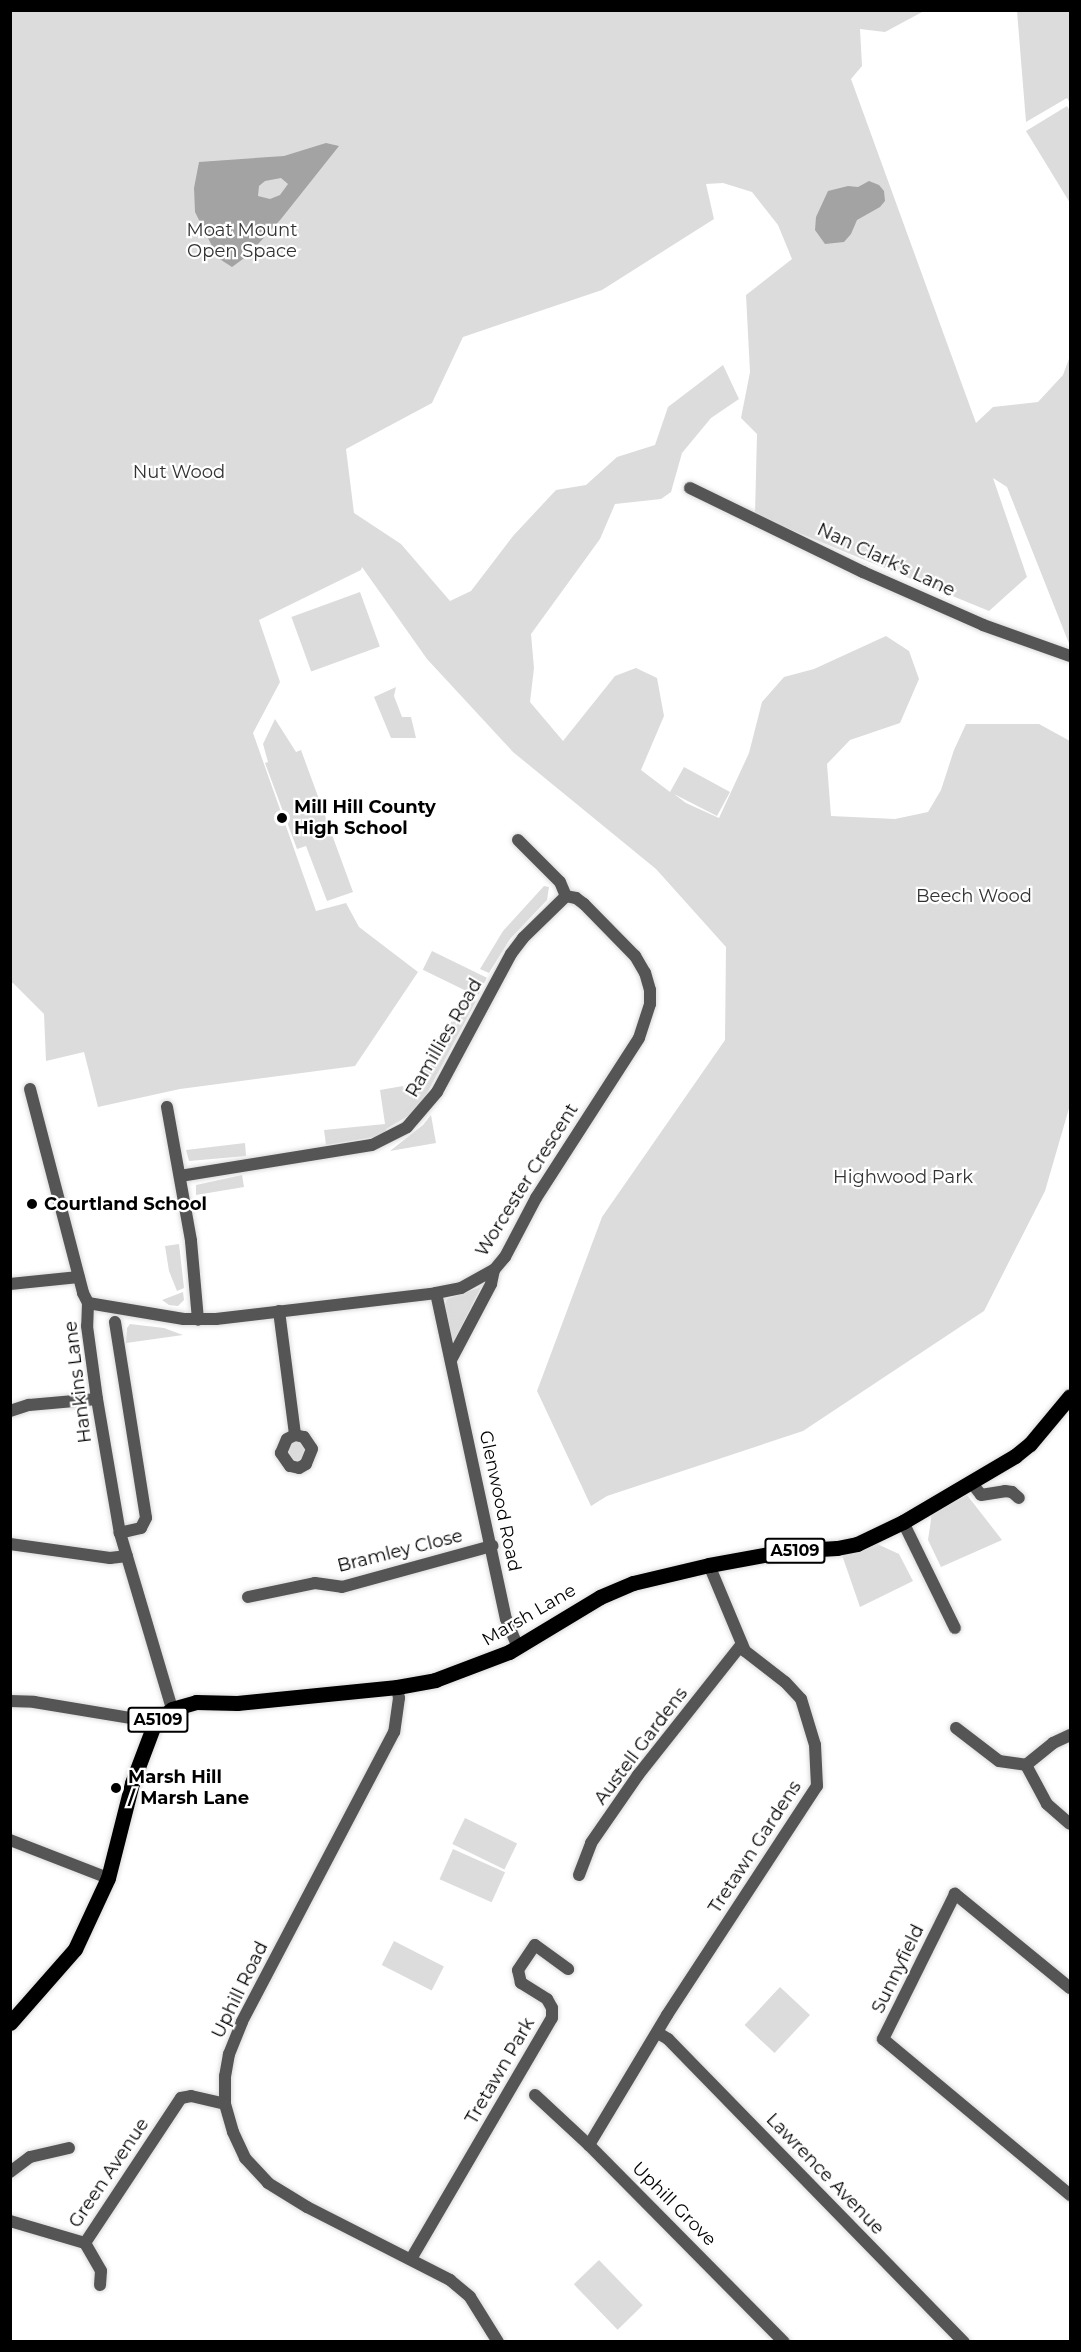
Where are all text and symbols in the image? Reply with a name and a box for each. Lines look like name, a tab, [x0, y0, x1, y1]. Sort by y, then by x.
park label: Moat Mount Open Space	[186, 220, 298, 262]
park label: Nut Wood	[133, 461, 225, 483]
street label: Nan Clark's Lane	[814, 519, 958, 601]
place label: Mill Hill County High School	[294, 797, 436, 840]
marker: Mill Hill County High School	[275, 811, 289, 825]
park label: Beech Wood	[916, 885, 1032, 907]
street label: Ramillies Road	[401, 975, 487, 1101]
street label: Worcester Crescent	[471, 1099, 583, 1261]
park label: Highwood Park	[833, 1166, 973, 1188]
place label: Courtland School	[44, 1193, 207, 1215]
marker: Courtland School	[25, 1197, 39, 1211]
street label: Hankins Lane	[60, 1320, 96, 1444]
street label: Glenwood Road	[474, 1428, 526, 1574]
street label: Bramley Close	[335, 1525, 465, 1577]
road number: A5109	[764, 1538, 826, 1564]
street label: Marsh Lane	[478, 1579, 580, 1651]
street label: Austell Gardens	[590, 1683, 692, 1809]
road number: A5109	[126, 1707, 190, 1733]
place label: Marsh Hill / Marsh Lane	[128, 1767, 249, 1810]
street label: Tretawn Gardens	[704, 1777, 806, 1917]
marker: Marsh Hill / Marsh Lane	[109, 1781, 123, 1795]
street label: Sunnyfield	[867, 1921, 929, 2017]
street label: Uphill Road	[207, 1938, 273, 2042]
street label: Tretawn Park	[461, 2014, 539, 2128]
street label: Lawrence Avenue	[762, 2109, 888, 2239]
street label: Green Avenue	[64, 2114, 154, 2232]
street label: Uphill Grove	[627, 2157, 721, 2251]

